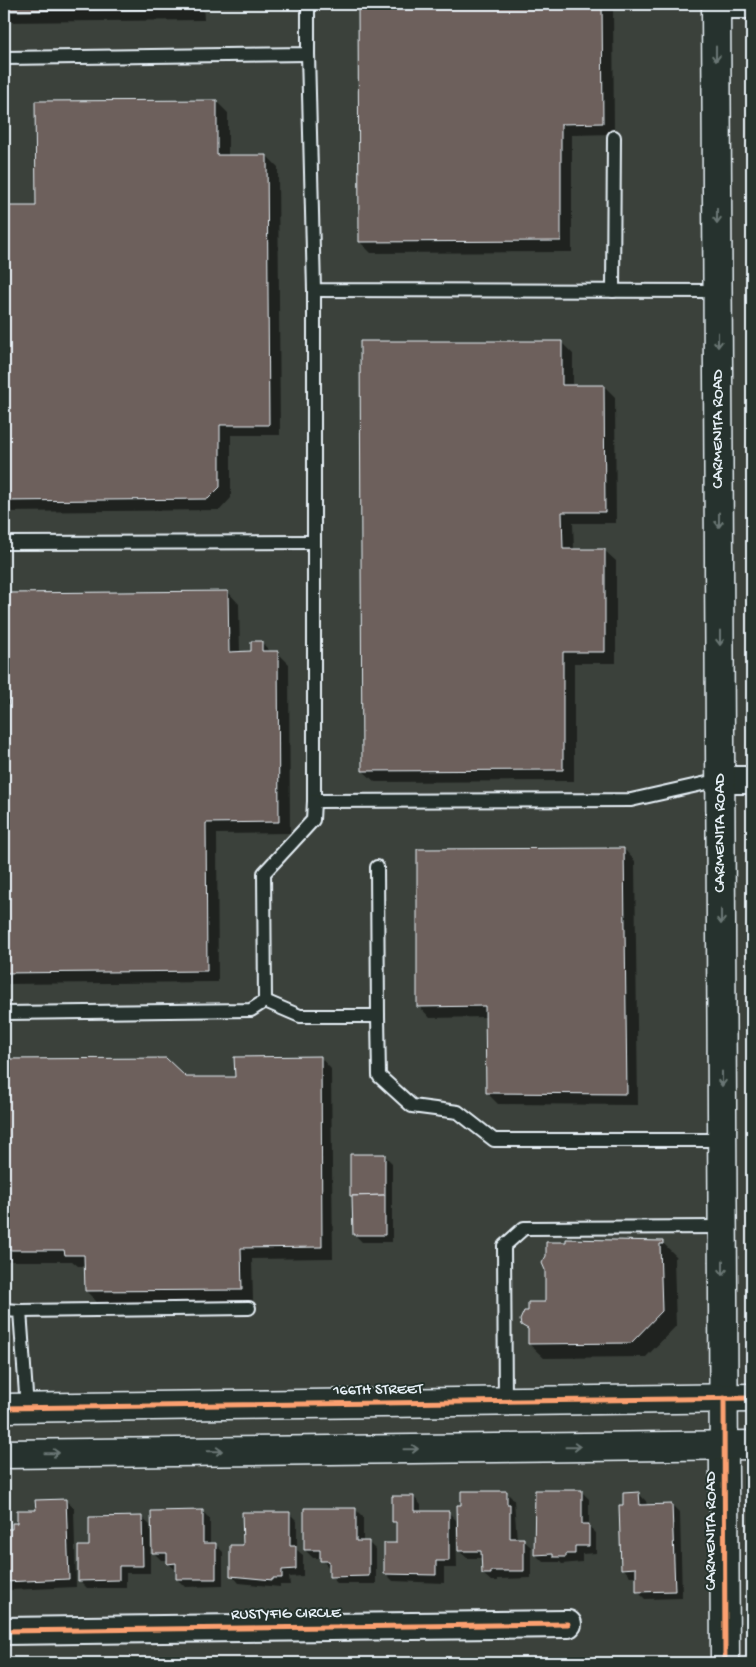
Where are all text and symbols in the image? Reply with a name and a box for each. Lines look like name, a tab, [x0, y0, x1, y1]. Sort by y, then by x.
one-way arrow	[711, 45, 721, 61]
one-way arrow	[712, 208, 722, 224]
one-way arrow	[713, 332, 723, 348]
street label: CARMENITA ROAD	[710, 369, 729, 489]
one-way arrow	[714, 512, 724, 528]
one-way arrow	[715, 630, 725, 646]
street label: CARMENITA ROAD	[712, 773, 731, 893]
one-way arrow	[716, 908, 726, 924]
one-way arrow	[717, 1070, 727, 1087]
one-way arrow	[718, 1259, 728, 1275]
street label: 166TH STREET	[332, 1381, 424, 1401]
one-way arrow	[565, 1442, 581, 1451]
one-way arrow	[402, 1444, 418, 1454]
one-way arrow	[206, 1446, 223, 1456]
one-way arrow	[44, 1448, 60, 1458]
street label: CARMENITA ROAD	[703, 1471, 722, 1591]
street label: RUSTYFIG CIRCLE	[231, 1605, 342, 1625]

